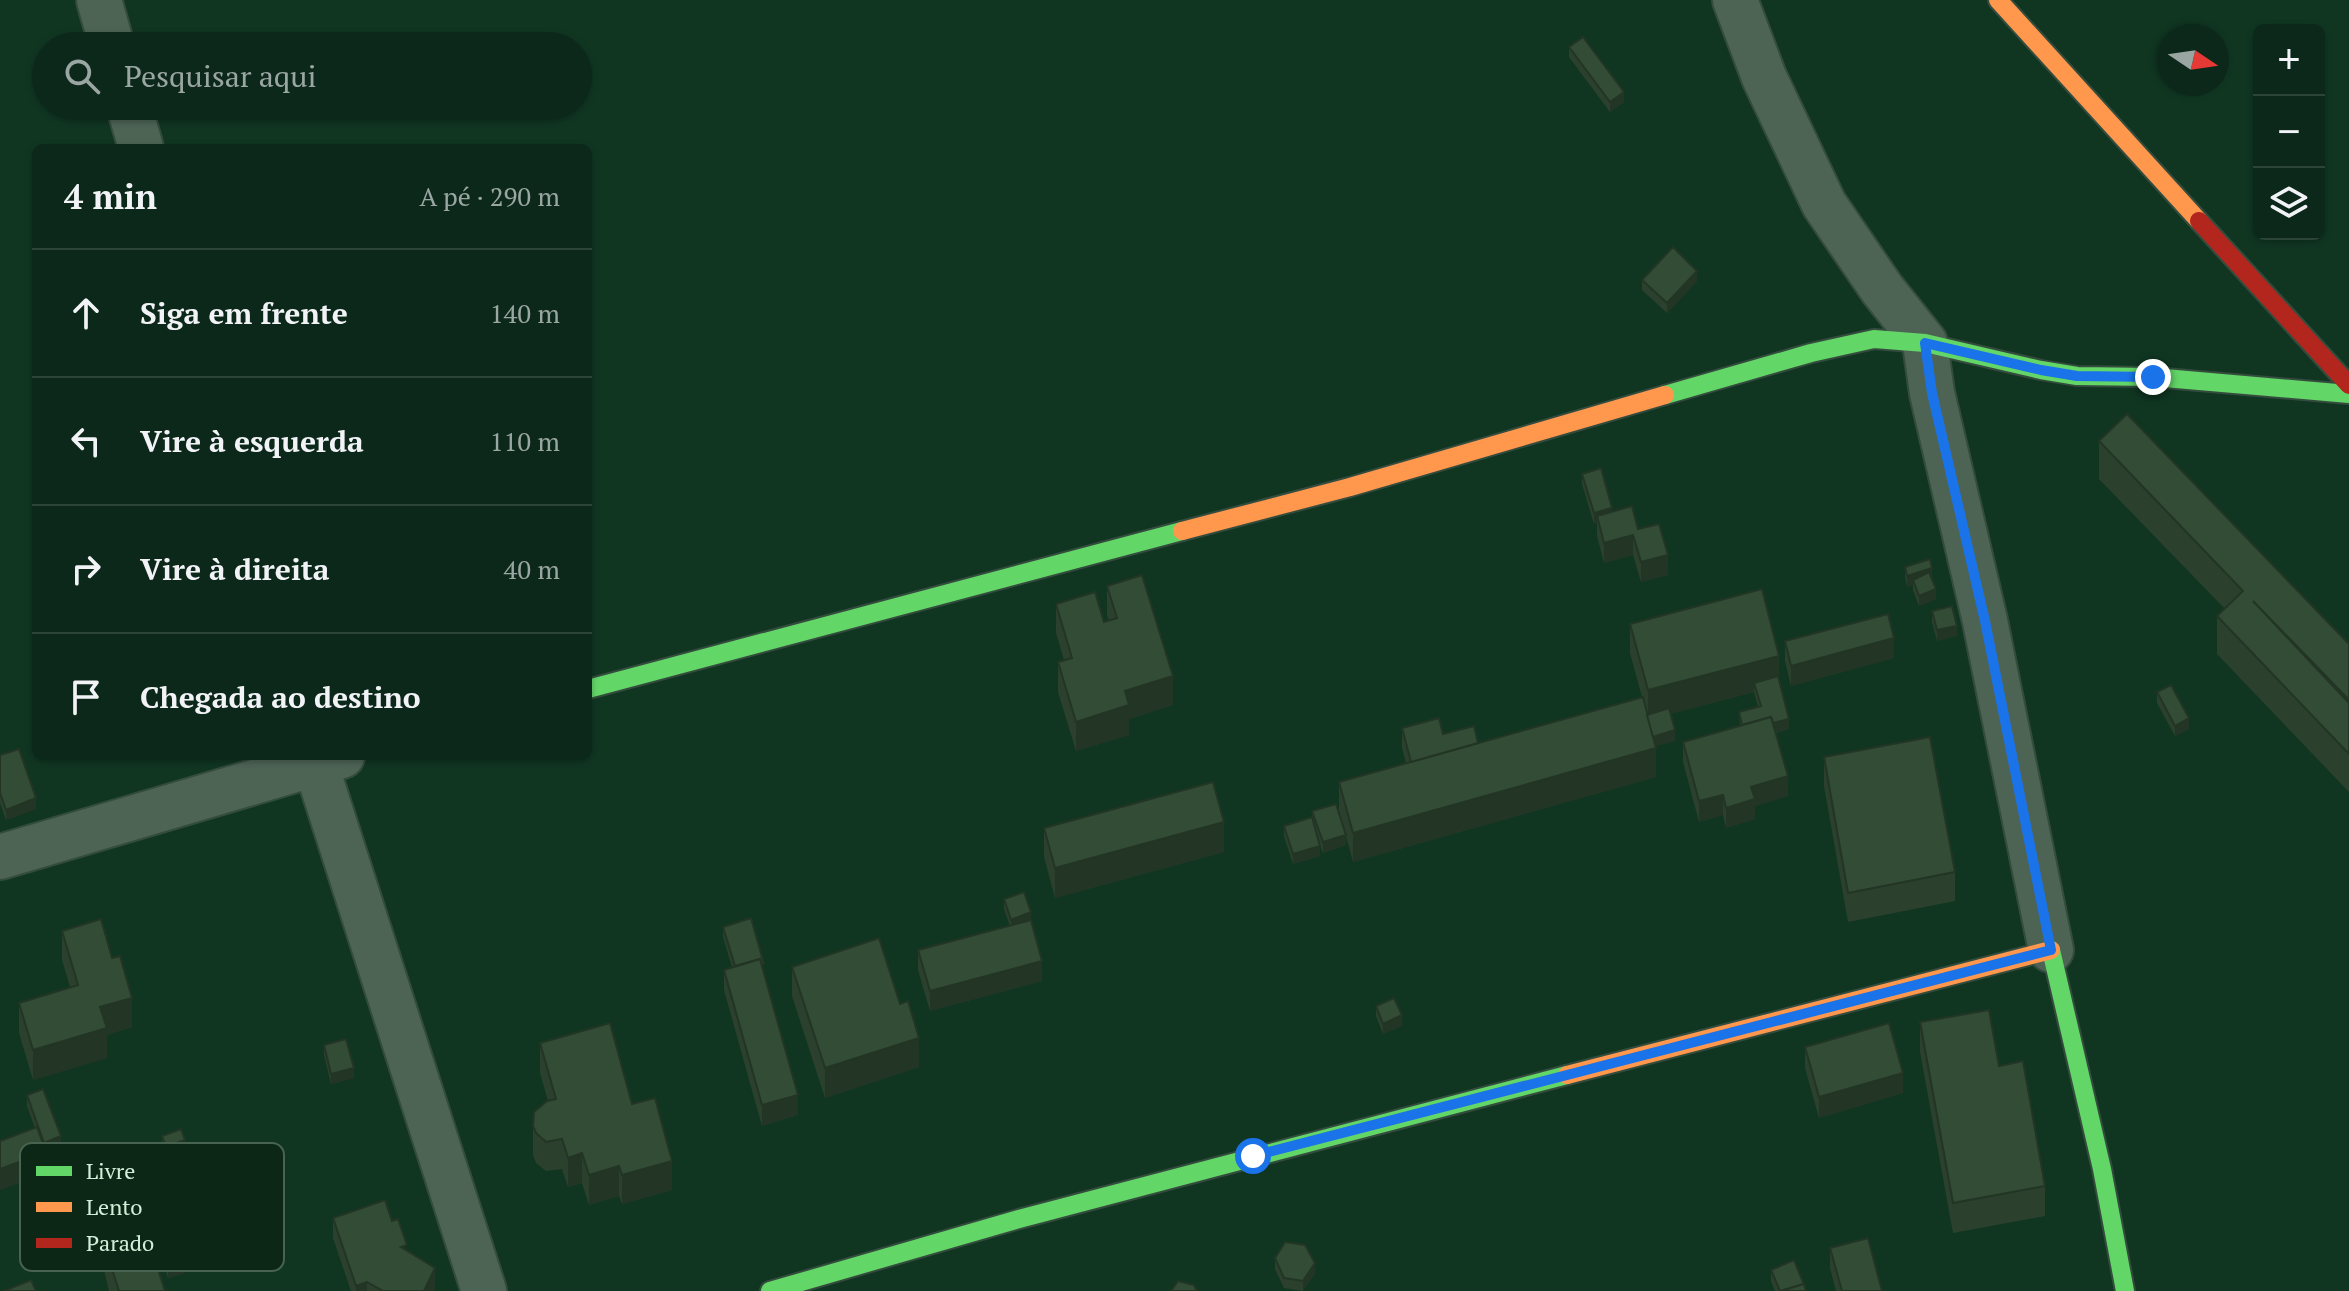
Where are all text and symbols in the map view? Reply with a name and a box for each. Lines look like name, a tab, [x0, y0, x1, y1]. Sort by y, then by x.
north arrow	[2157, 24, 2229, 96]
map controls	[2253, 24, 2325, 240]
button: +	[2253, 24, 2325, 96]
search box	[32, 32, 592, 120]
icon: search	[60, 54, 104, 98]
text: Pesquisar aqui	[124, 56, 317, 96]
button: −	[2253, 96, 2325, 168]
button: layers	[2253, 168, 2325, 240]
text: 4 min	[64, 174, 157, 219]
text: A pé · 290 m	[419, 179, 560, 213]
icon: ahead	[64, 291, 108, 335]
text: Siga em frente	[140, 293, 348, 333]
text: 140 m	[490, 296, 560, 330]
route end	[2135, 359, 2171, 395]
icon: left	[64, 419, 108, 463]
text: Vire à esquerda	[140, 421, 364, 461]
text: 110 m	[490, 424, 560, 458]
icon: right	[64, 547, 108, 591]
text: Vire à direita	[140, 549, 330, 589]
text: 40 m	[504, 552, 560, 586]
icon: arrive	[64, 675, 108, 719]
text: Chegada ao destino	[140, 677, 421, 717]
route start	[1235, 1138, 1271, 1174]
legend	[20, 1143, 284, 1271]
text: Livre	[86, 1156, 135, 1185]
text: Lento	[86, 1192, 143, 1221]
text: Parado	[86, 1228, 154, 1257]

